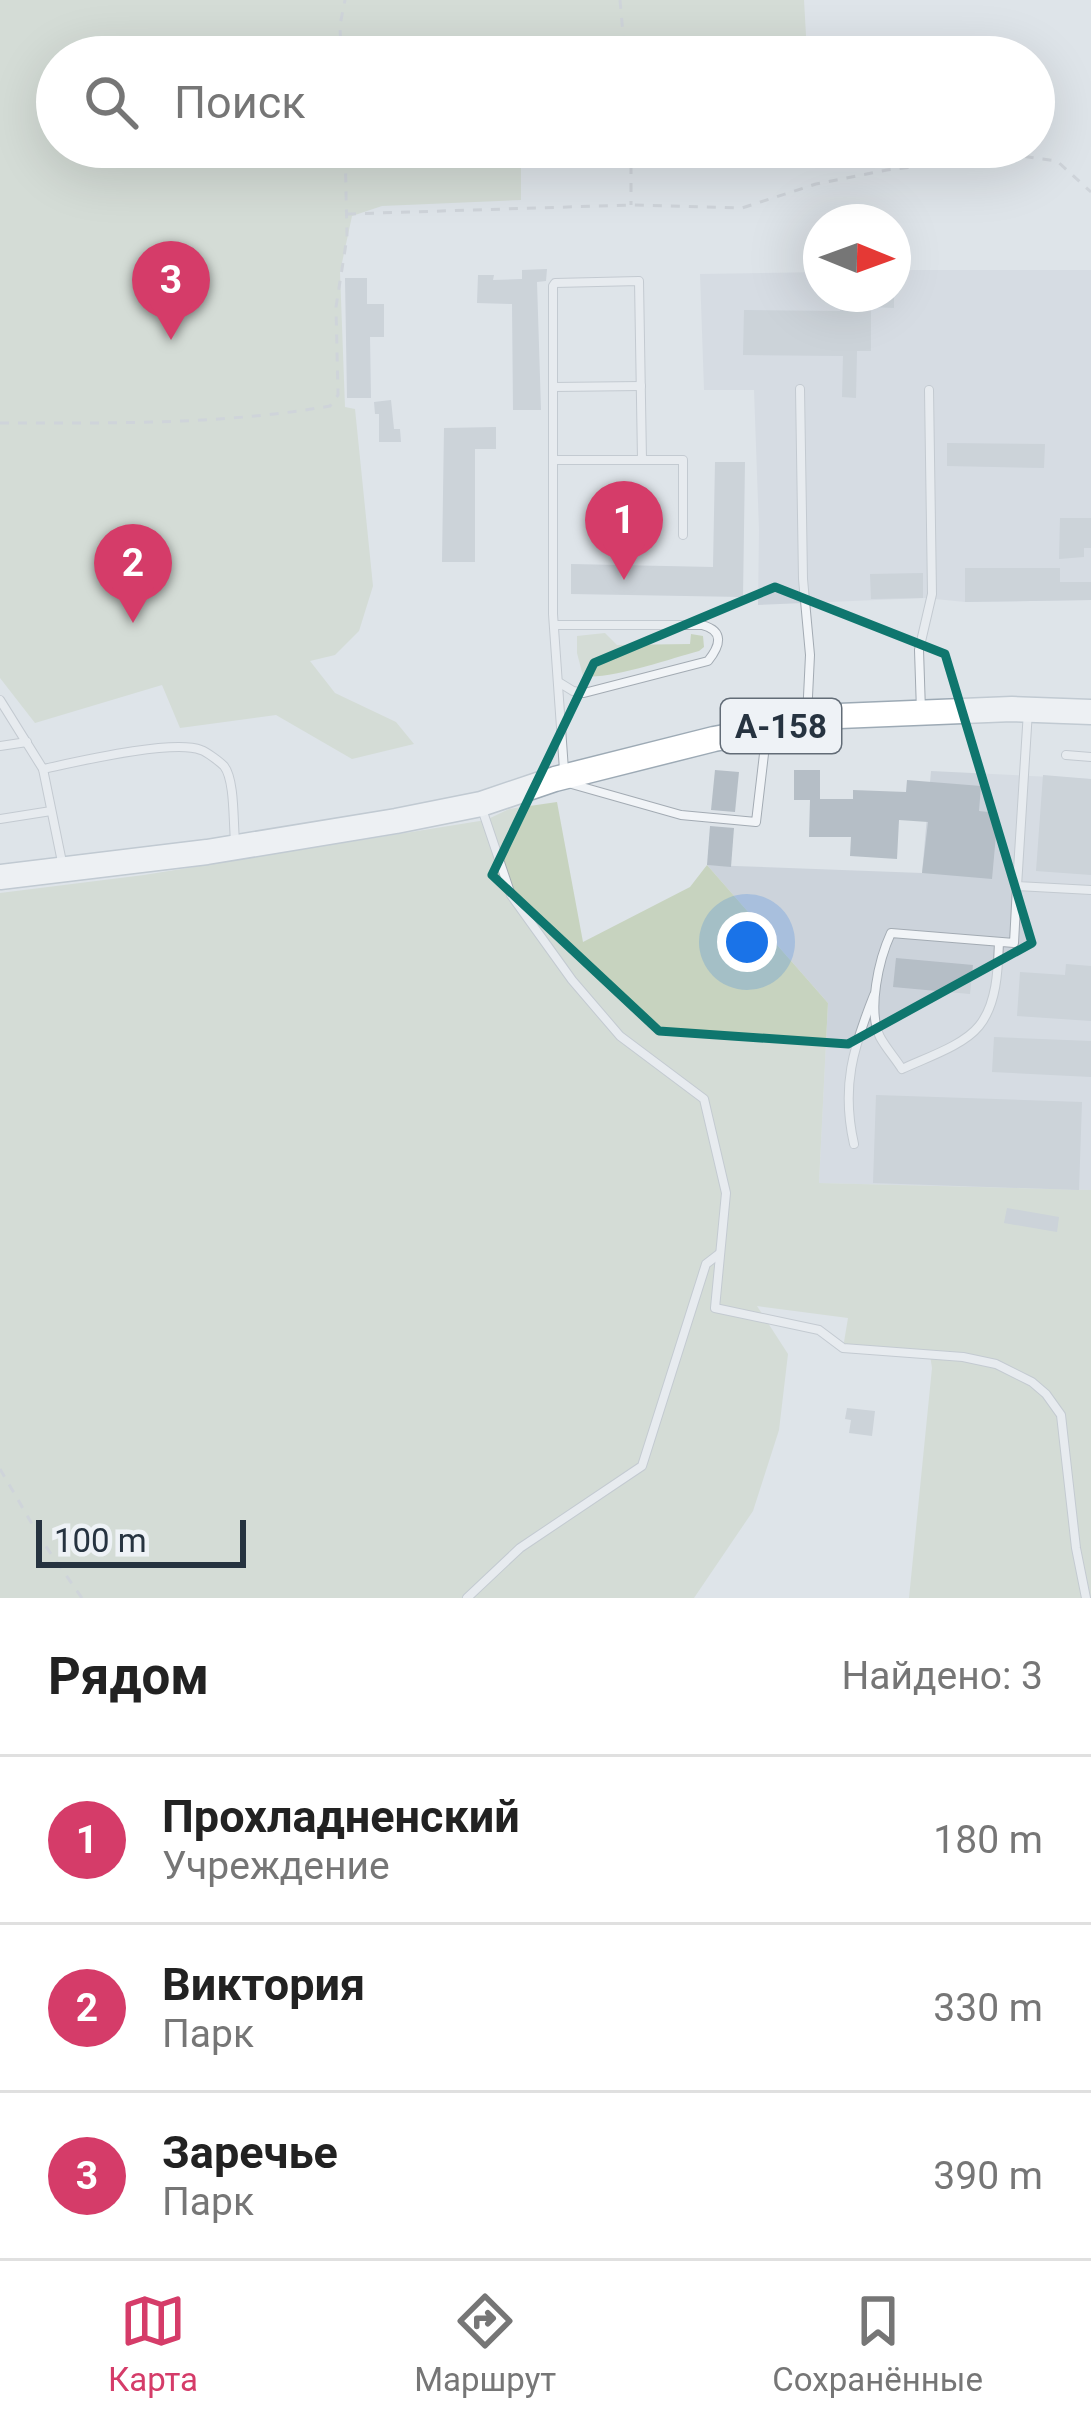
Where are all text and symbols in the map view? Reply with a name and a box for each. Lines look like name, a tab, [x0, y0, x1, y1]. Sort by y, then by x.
search box	[36, 36, 1055, 168]
icon: search	[78, 69, 144, 135]
text: Поиск	[174, 76, 306, 129]
north arrow	[803, 204, 911, 312]
pin: 3	[132, 241, 210, 340]
pin: 1	[585, 481, 663, 580]
pin: 2	[94, 524, 172, 623]
road number: А-158	[721, 699, 841, 753]
your location	[717, 912, 777, 972]
scale bar	[36, 1514, 246, 1567]
text: 100 m	[54, 1521, 147, 1560]
text: Рядом	[48, 1647, 209, 1706]
text: Найдено: 3	[841, 1653, 1043, 1699]
text: Прохладненский	[162, 1790, 520, 1843]
text: 1	[76, 1817, 98, 1863]
text: 180 m	[933, 1817, 1043, 1863]
text: Учреждение	[162, 1843, 390, 1889]
text: Виктория	[162, 1958, 365, 2011]
text: 2	[76, 1985, 98, 2031]
text: 330 m	[933, 1985, 1043, 2031]
text: Парк	[162, 2011, 254, 2057]
text: Заречье	[162, 2126, 338, 2179]
text: 3	[76, 2153, 98, 2199]
text: 390 m	[933, 2153, 1043, 2199]
text: Парк	[162, 2179, 254, 2225]
tab: Карта	[108, 2288, 198, 2399]
tab: Маршрут	[414, 2288, 556, 2399]
tab: Сохранённые	[772, 2288, 983, 2399]

